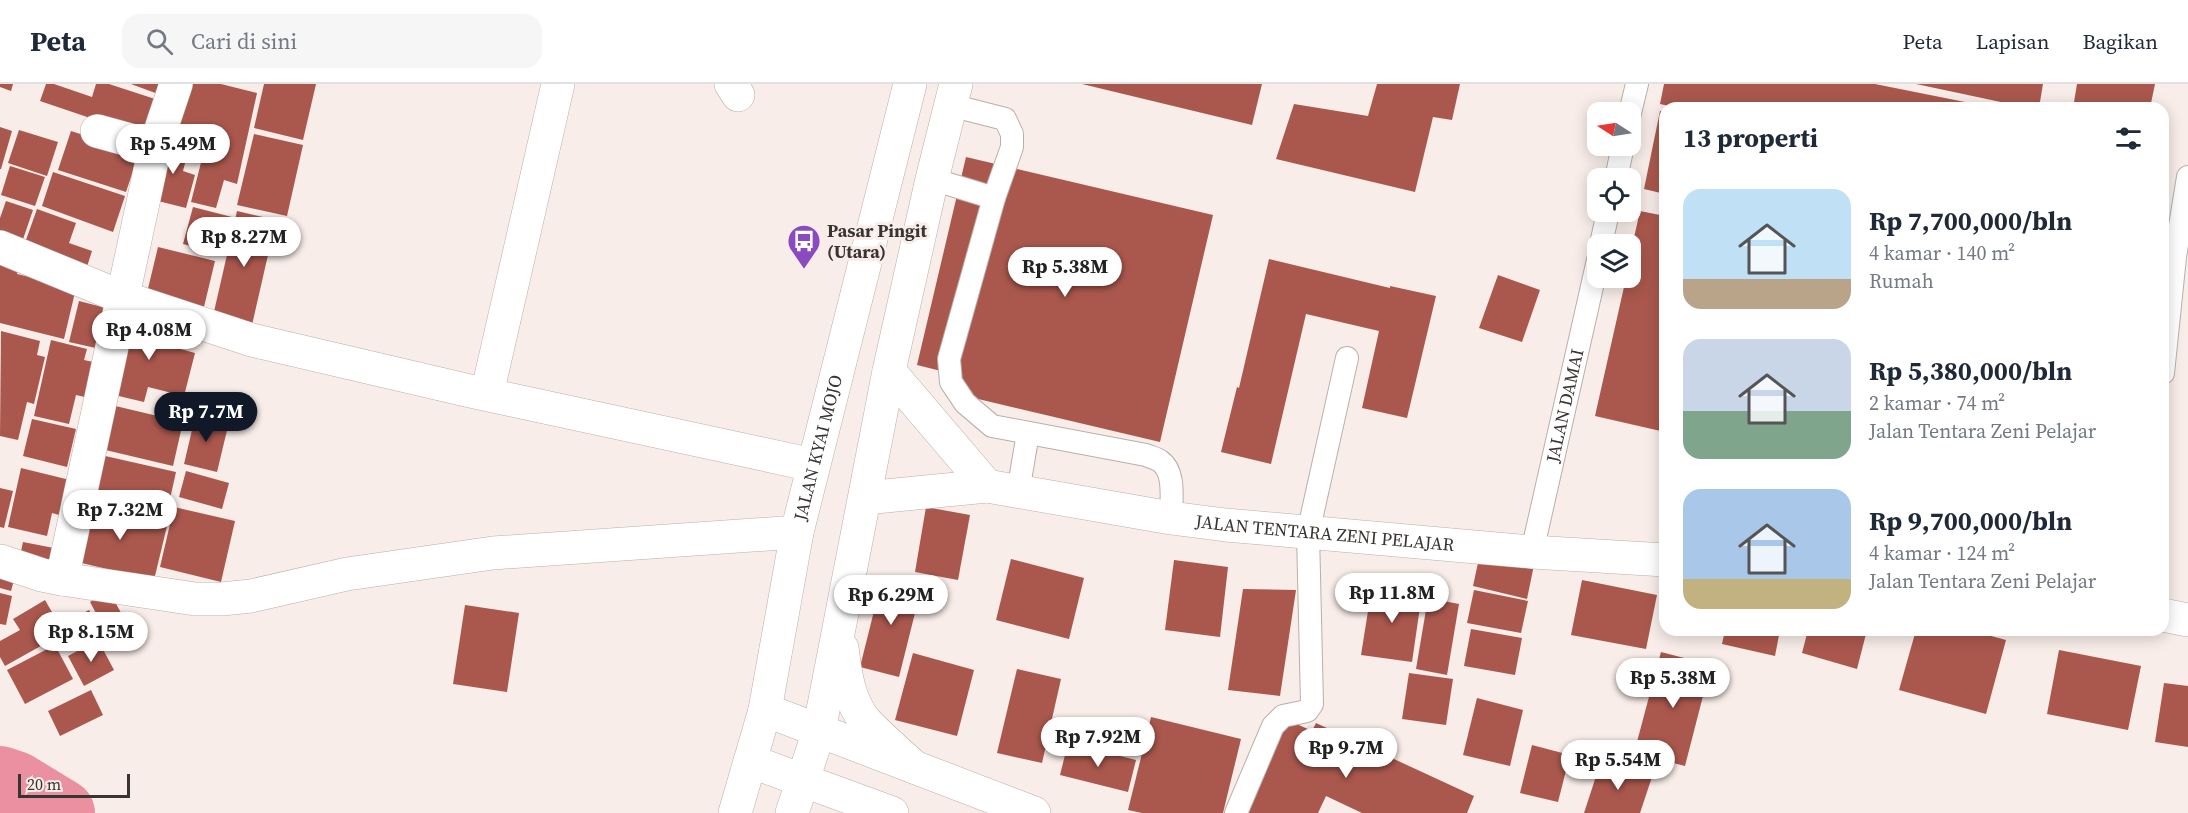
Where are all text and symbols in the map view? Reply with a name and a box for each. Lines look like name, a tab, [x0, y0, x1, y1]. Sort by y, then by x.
search box	[122, 14, 542, 68]
text: Peta	[30, 22, 86, 60]
icon: search	[143, 25, 176, 58]
text: Cari di sini	[191, 26, 297, 56]
text: Peta	[1902, 27, 1943, 56]
text: Lapisan	[1976, 27, 2049, 56]
text: Bagikan	[2082, 27, 2158, 56]
north arrow	[1587, 102, 1641, 156]
map controls	[1587, 102, 1641, 288]
text: 13 properti	[1683, 120, 1818, 156]
icon: filters	[2112, 122, 2145, 155]
pin: Rp 5.49M	[111, 124, 235, 175]
text: Rp 5.49M	[130, 129, 216, 157]
button: locate	[1587, 168, 1641, 222]
text: Rp 7,700,000/bln	[1869, 203, 2072, 239]
icon: home	[1731, 213, 1803, 285]
pin: Rp 8.27M	[182, 217, 306, 268]
place label: Pasar Pingit (Utara)	[827, 218, 927, 264]
text: Rp 8.27M	[201, 222, 287, 250]
bus stop icon: Pasar Pingit (Utara)	[786, 223, 822, 270]
button: layers	[1587, 234, 1641, 288]
text: 4 kamar · 140 m²	[1869, 239, 2015, 267]
pin: Rp 5.38M	[1003, 247, 1127, 298]
text: Rp 5.38M	[1022, 252, 1108, 280]
text: Rumah	[1869, 267, 1934, 295]
pin: Rp 4.08M	[87, 310, 211, 361]
text: Rp 4.08M	[106, 315, 192, 343]
street label: JALAN DAMAI	[1539, 346, 1590, 466]
text: Rp 5,380,000/bln	[1869, 353, 2072, 389]
icon: home	[1731, 363, 1803, 435]
street label: JALAN KYAI MOJO	[787, 372, 848, 524]
text: 2 kamar · 74 m²	[1869, 389, 2005, 417]
pin: Rp 7.7M	[151, 392, 261, 443]
text: Rp 7.7M	[168, 397, 244, 425]
text: Jalan Tentara Zeni Pelajar	[1869, 417, 2096, 445]
pin: Rp 7.32M	[58, 490, 182, 541]
text: Rp 7.32M	[77, 495, 163, 523]
text: Rp 9,700,000/bln	[1869, 503, 2072, 539]
street label: JALAN TENTARA ZENI PELAJAR	[1193, 508, 1456, 557]
icon: home	[1731, 513, 1803, 585]
text: 4 kamar · 124 m²	[1869, 539, 2015, 567]
text: Jalan Tentara Zeni Pelajar	[1869, 567, 2096, 595]
pin: Rp 11.8M	[1330, 573, 1454, 624]
pin: Rp 6.29M	[829, 575, 953, 626]
text: Rp 11.8M	[1349, 578, 1435, 606]
text: Rp 6.29M	[848, 580, 934, 608]
pin: Rp 8.15M	[29, 612, 153, 663]
text: Rp 8.15M	[48, 617, 134, 645]
pin: Rp 5.38M	[1611, 658, 1735, 709]
text: Rp 5.38M	[1630, 663, 1716, 691]
pin: Rp 7.92M	[1036, 717, 1160, 768]
text: Rp 7.92M	[1055, 722, 1141, 750]
pin: Rp 9.7M	[1291, 728, 1401, 779]
text: Rp 9.7M	[1308, 733, 1384, 761]
pin: Rp 5.54M	[1556, 740, 1680, 791]
text: Rp 5.54M	[1575, 745, 1661, 773]
scale bar	[18, 771, 130, 798]
text: 20 m	[27, 773, 61, 795]

